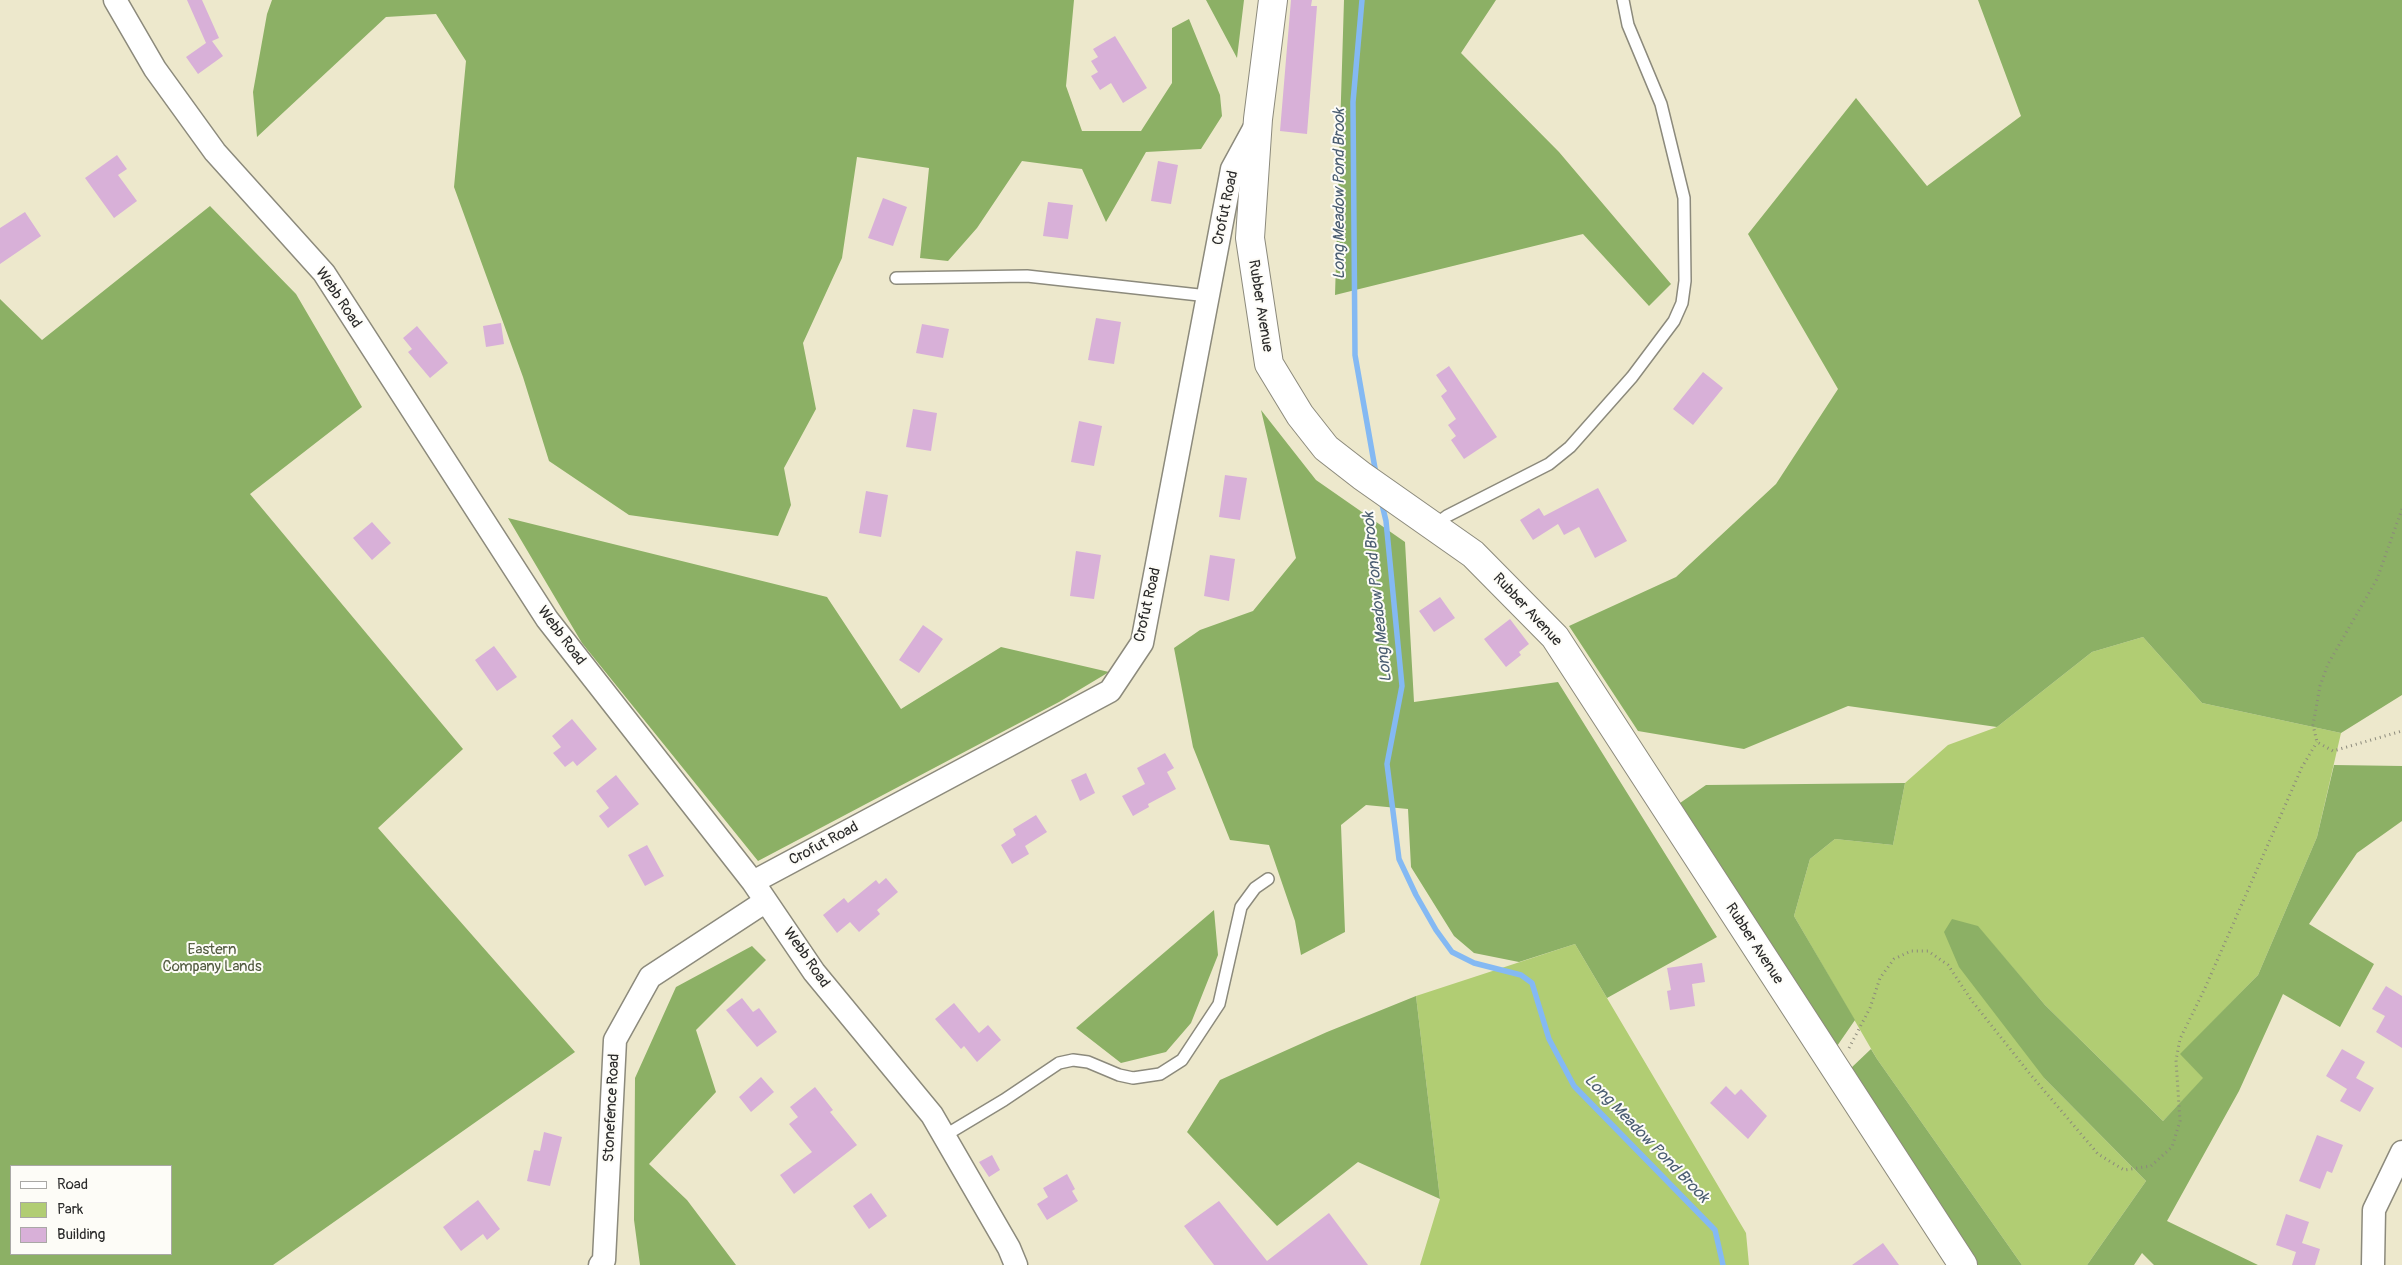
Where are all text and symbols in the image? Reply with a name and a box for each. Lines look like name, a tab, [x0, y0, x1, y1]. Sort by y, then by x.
water label: Long Meadow Pond Brook	[1330, 108, 1350, 280]
street label: Crofut Road	[1209, 169, 1243, 247]
street label: Rubber Avenue	[1244, 259, 1276, 353]
street label: Webb Road	[311, 264, 365, 332]
water label: Long Meadow Pond Brook	[1360, 511, 1396, 683]
street label: Crofut Road	[1131, 566, 1165, 644]
street label: Rubber Avenue	[1489, 570, 1565, 650]
street label: Webb Road	[533, 603, 589, 669]
street label: Crofut Road	[786, 818, 862, 870]
street label: Rubber Avenue	[1721, 900, 1787, 988]
street label: Webb Road	[779, 924, 833, 992]
park label: Eastern Company Lands	[162, 941, 262, 976]
street label: Stonefence Road	[600, 1053, 624, 1163]
water label: Long Meadow Pond Brook	[1580, 1071, 1712, 1207]
legend	[10, 1165, 172, 1255]
text: Road	[57, 1175, 88, 1194]
text: Park	[57, 1200, 83, 1219]
text: Building	[57, 1225, 105, 1244]

